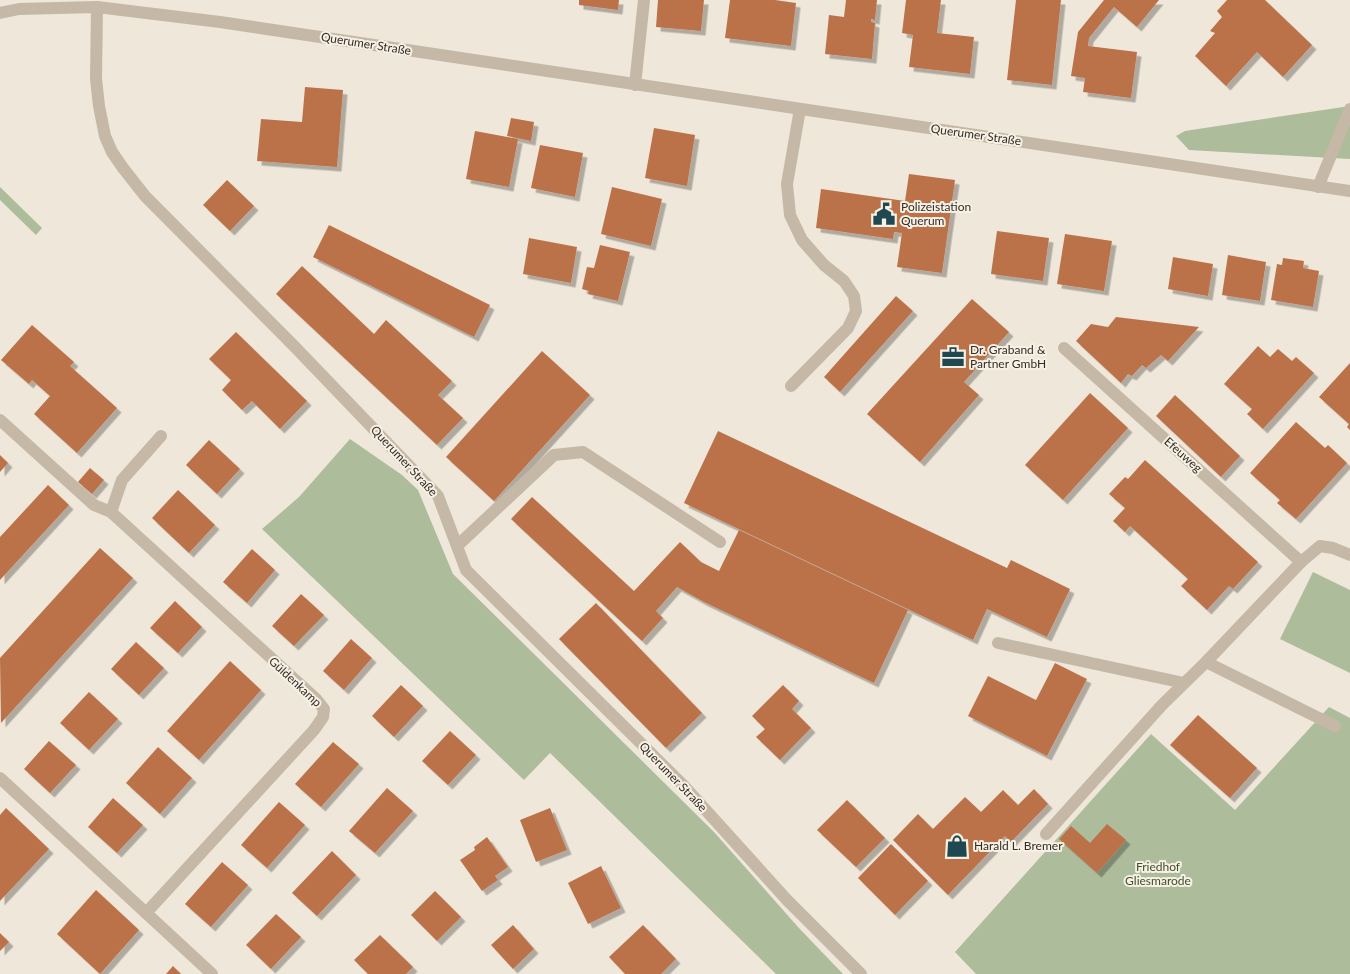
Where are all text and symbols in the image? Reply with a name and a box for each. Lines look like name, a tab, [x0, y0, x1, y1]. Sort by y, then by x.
street label: Querumer Straße	[320, 29, 412, 58]
street label: Querumer Straße	[930, 121, 1022, 148]
place label: Polizeistation Querum	[901, 199, 971, 228]
public building icon: Polizeistation Querum	[871, 201, 897, 227]
place label: Dr. Graband & Partner GmbH	[970, 342, 1046, 371]
office icon: Dr. Graband & Partner GmbH	[940, 344, 966, 370]
street label: Querumer Straße	[368, 422, 441, 499]
street label: Efeuweg	[1161, 434, 1205, 475]
street label: Güldenkamp	[266, 653, 325, 710]
street label: Querumer Straße	[636, 739, 710, 815]
shop icon: Harald L. Bremer	[944, 833, 970, 859]
place label: Harald L. Bremer	[974, 838, 1063, 853]
park label: Friedhof Gliesmarode	[1125, 859, 1191, 888]

